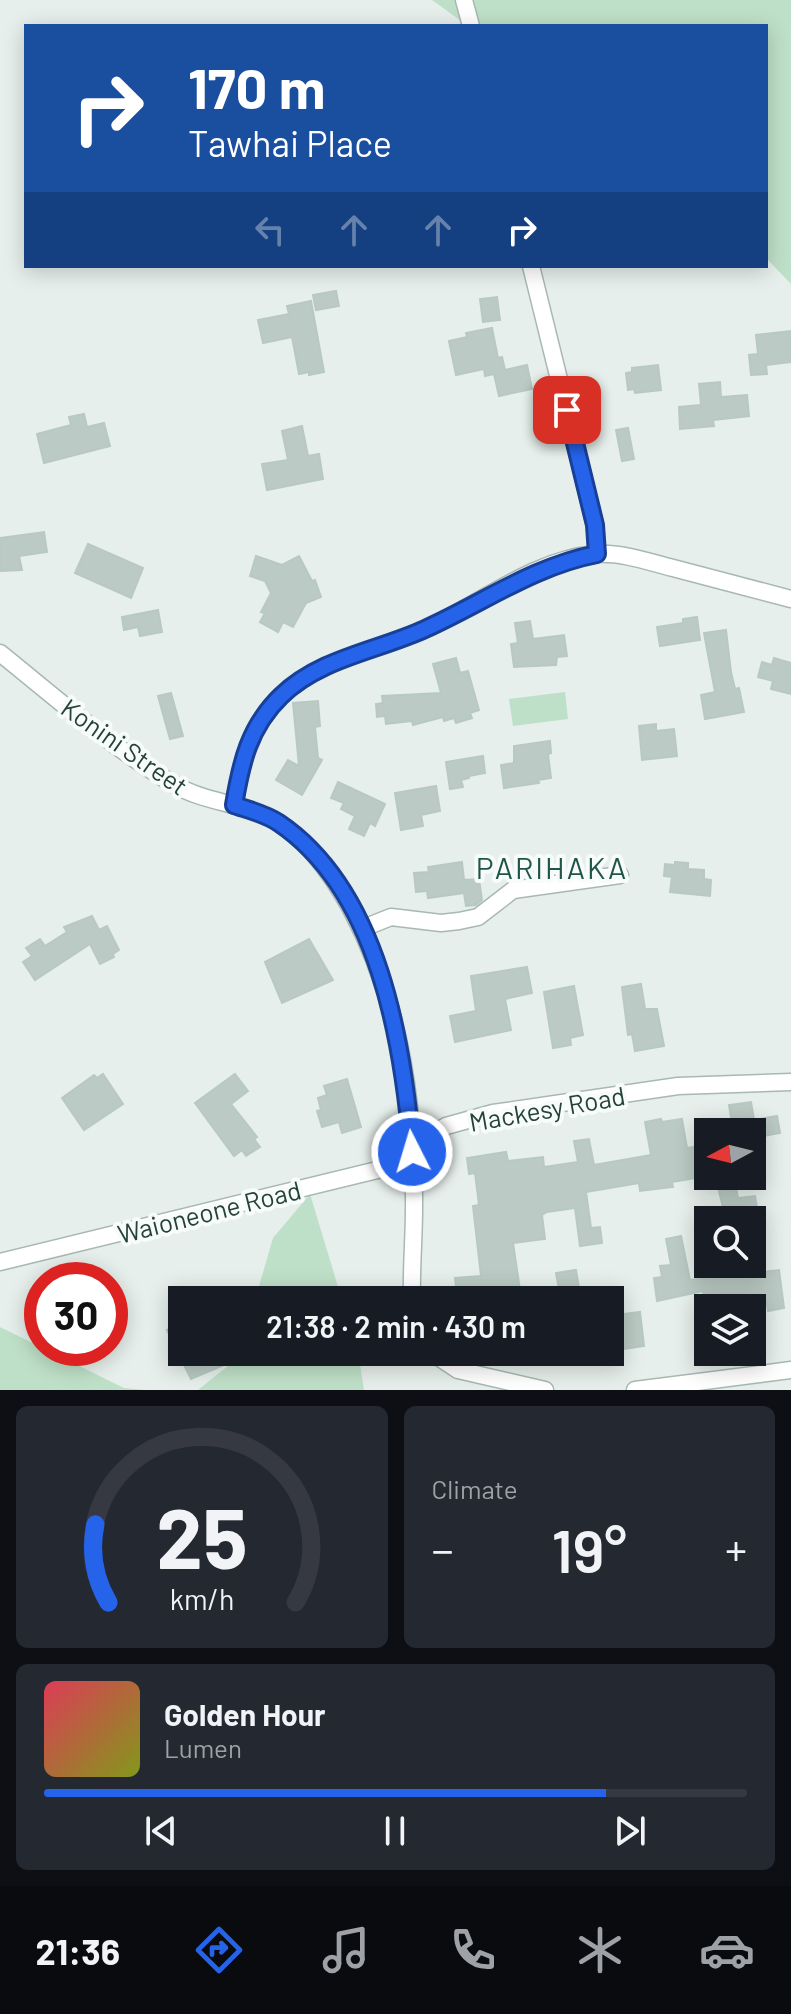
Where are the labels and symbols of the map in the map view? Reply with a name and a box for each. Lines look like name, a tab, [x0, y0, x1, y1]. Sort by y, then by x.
pin	[533, 376, 601, 444]
street label: Konini Street	[56, 691, 194, 801]
district label: PARIHAKA	[476, 849, 628, 885]
street label: Mackesy Road	[467, 1079, 627, 1137]
position arrow	[370, 1110, 454, 1194]
north arrow	[694, 1118, 766, 1190]
street label: Waioneone Road	[114, 1173, 304, 1249]
speed limit sign: 30	[24, 1262, 128, 1366]

